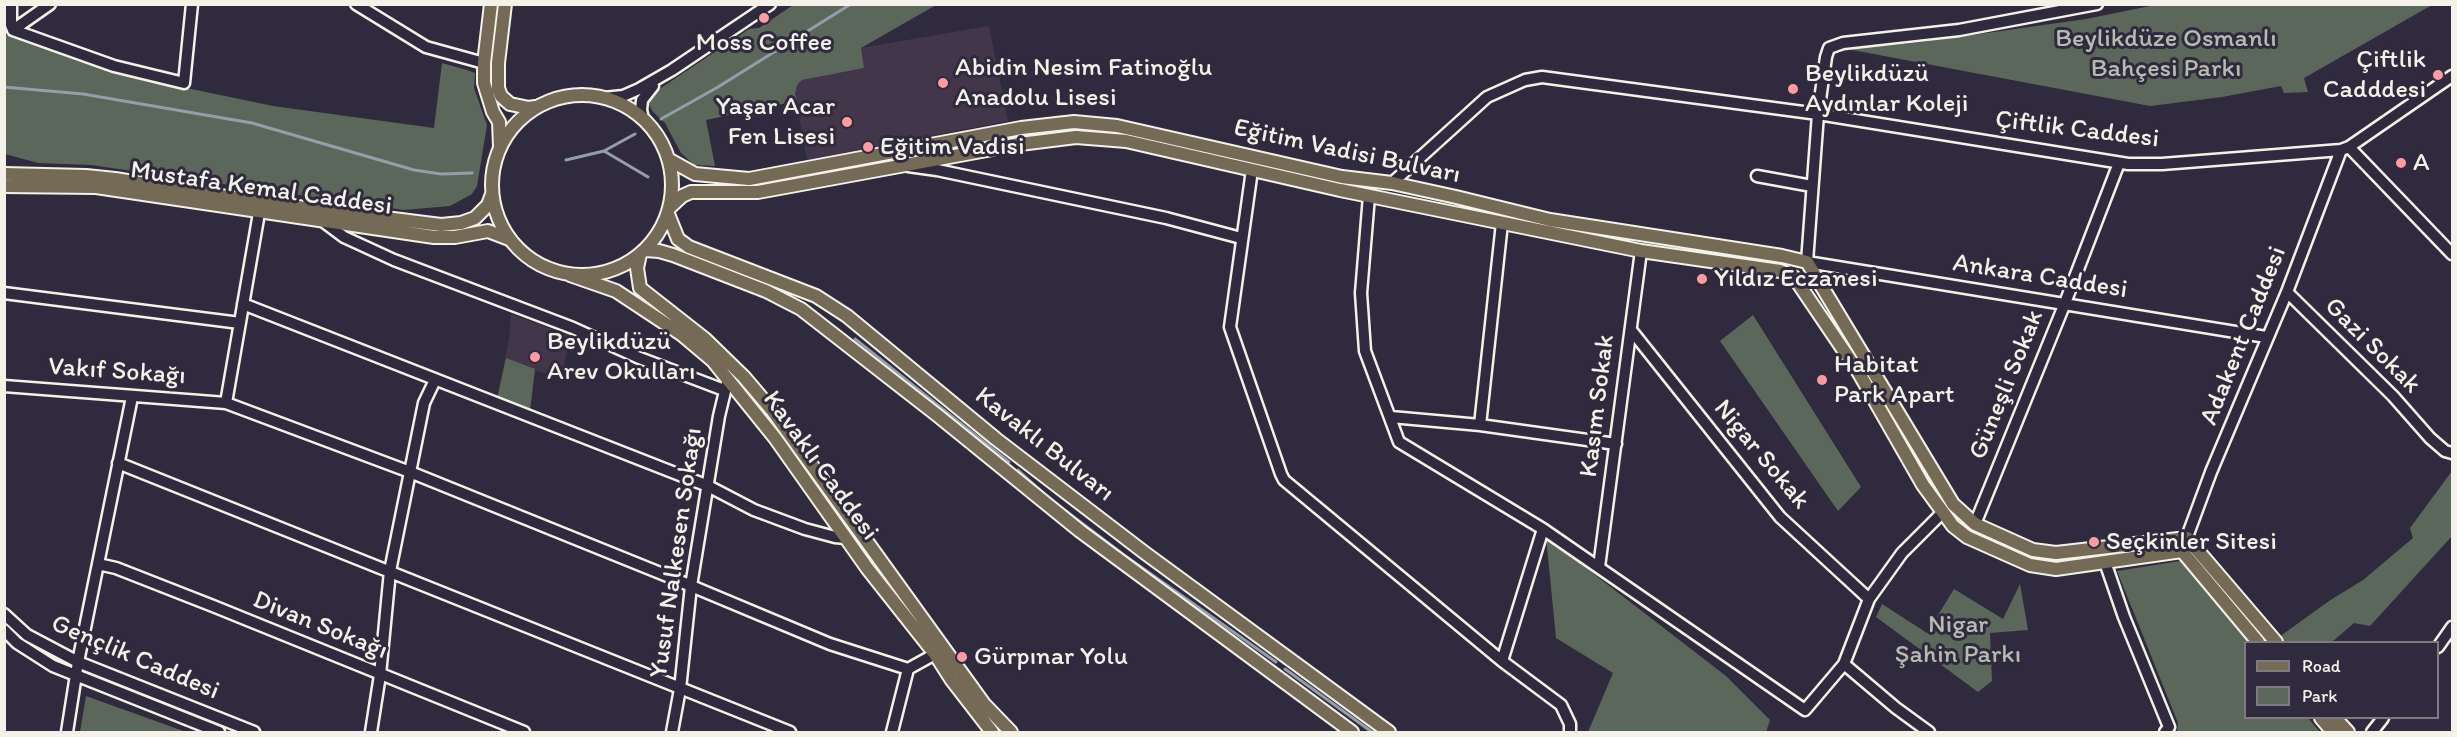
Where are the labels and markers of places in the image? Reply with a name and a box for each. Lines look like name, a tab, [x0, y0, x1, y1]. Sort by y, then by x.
marker: Moss Coffee	[757, 11, 771, 25]
place label: Moss Coffee	[696, 27, 832, 59]
place label: Çiftlik Cadddesi	[2323, 44, 2426, 106]
place label: Abidin Nesim Fatinoğlu Anadolu Lisesi	[955, 52, 1212, 113]
place label: Beylikdüzü Aydınlar Koleji	[1805, 58, 1968, 119]
marker: Çiftlik Cadddesi	[2431, 68, 2445, 82]
marker: Abidin Nesim Fatinoğlu Anadolu Lisesi	[936, 76, 950, 90]
marker: Beylikdüzü Aydınlar Koleji	[1786, 82, 1800, 96]
place label: Yaşar Acar Fen Lisesi	[716, 91, 835, 152]
marker: Yaşar Acar Fen Lisesi	[840, 115, 854, 129]
place label: Eğitim Vadisi	[880, 131, 1025, 163]
marker: Eğitim Vadisi	[861, 140, 875, 154]
place label: A	[2413, 147, 2430, 179]
marker: A	[2394, 156, 2408, 170]
place label: Yıldız Eczanesi	[1714, 263, 1878, 295]
marker: Yıldız Eczanesi	[1695, 272, 1709, 286]
place label: Beylikdüzü Arev Okulları	[547, 326, 695, 388]
place label: Habitat Park Apart	[1834, 349, 1955, 410]
marker: Beylikdüzü Arev Okulları	[528, 350, 542, 364]
marker: Habitat Park Apart	[1815, 373, 1829, 387]
place label: Seçkinler Sitesi	[2106, 526, 2277, 558]
marker: Seçkinler Sitesi	[2087, 535, 2101, 549]
place label: Gürpınar Yolu	[974, 641, 1128, 673]
marker: Gürpınar Yolu	[955, 650, 969, 664]

